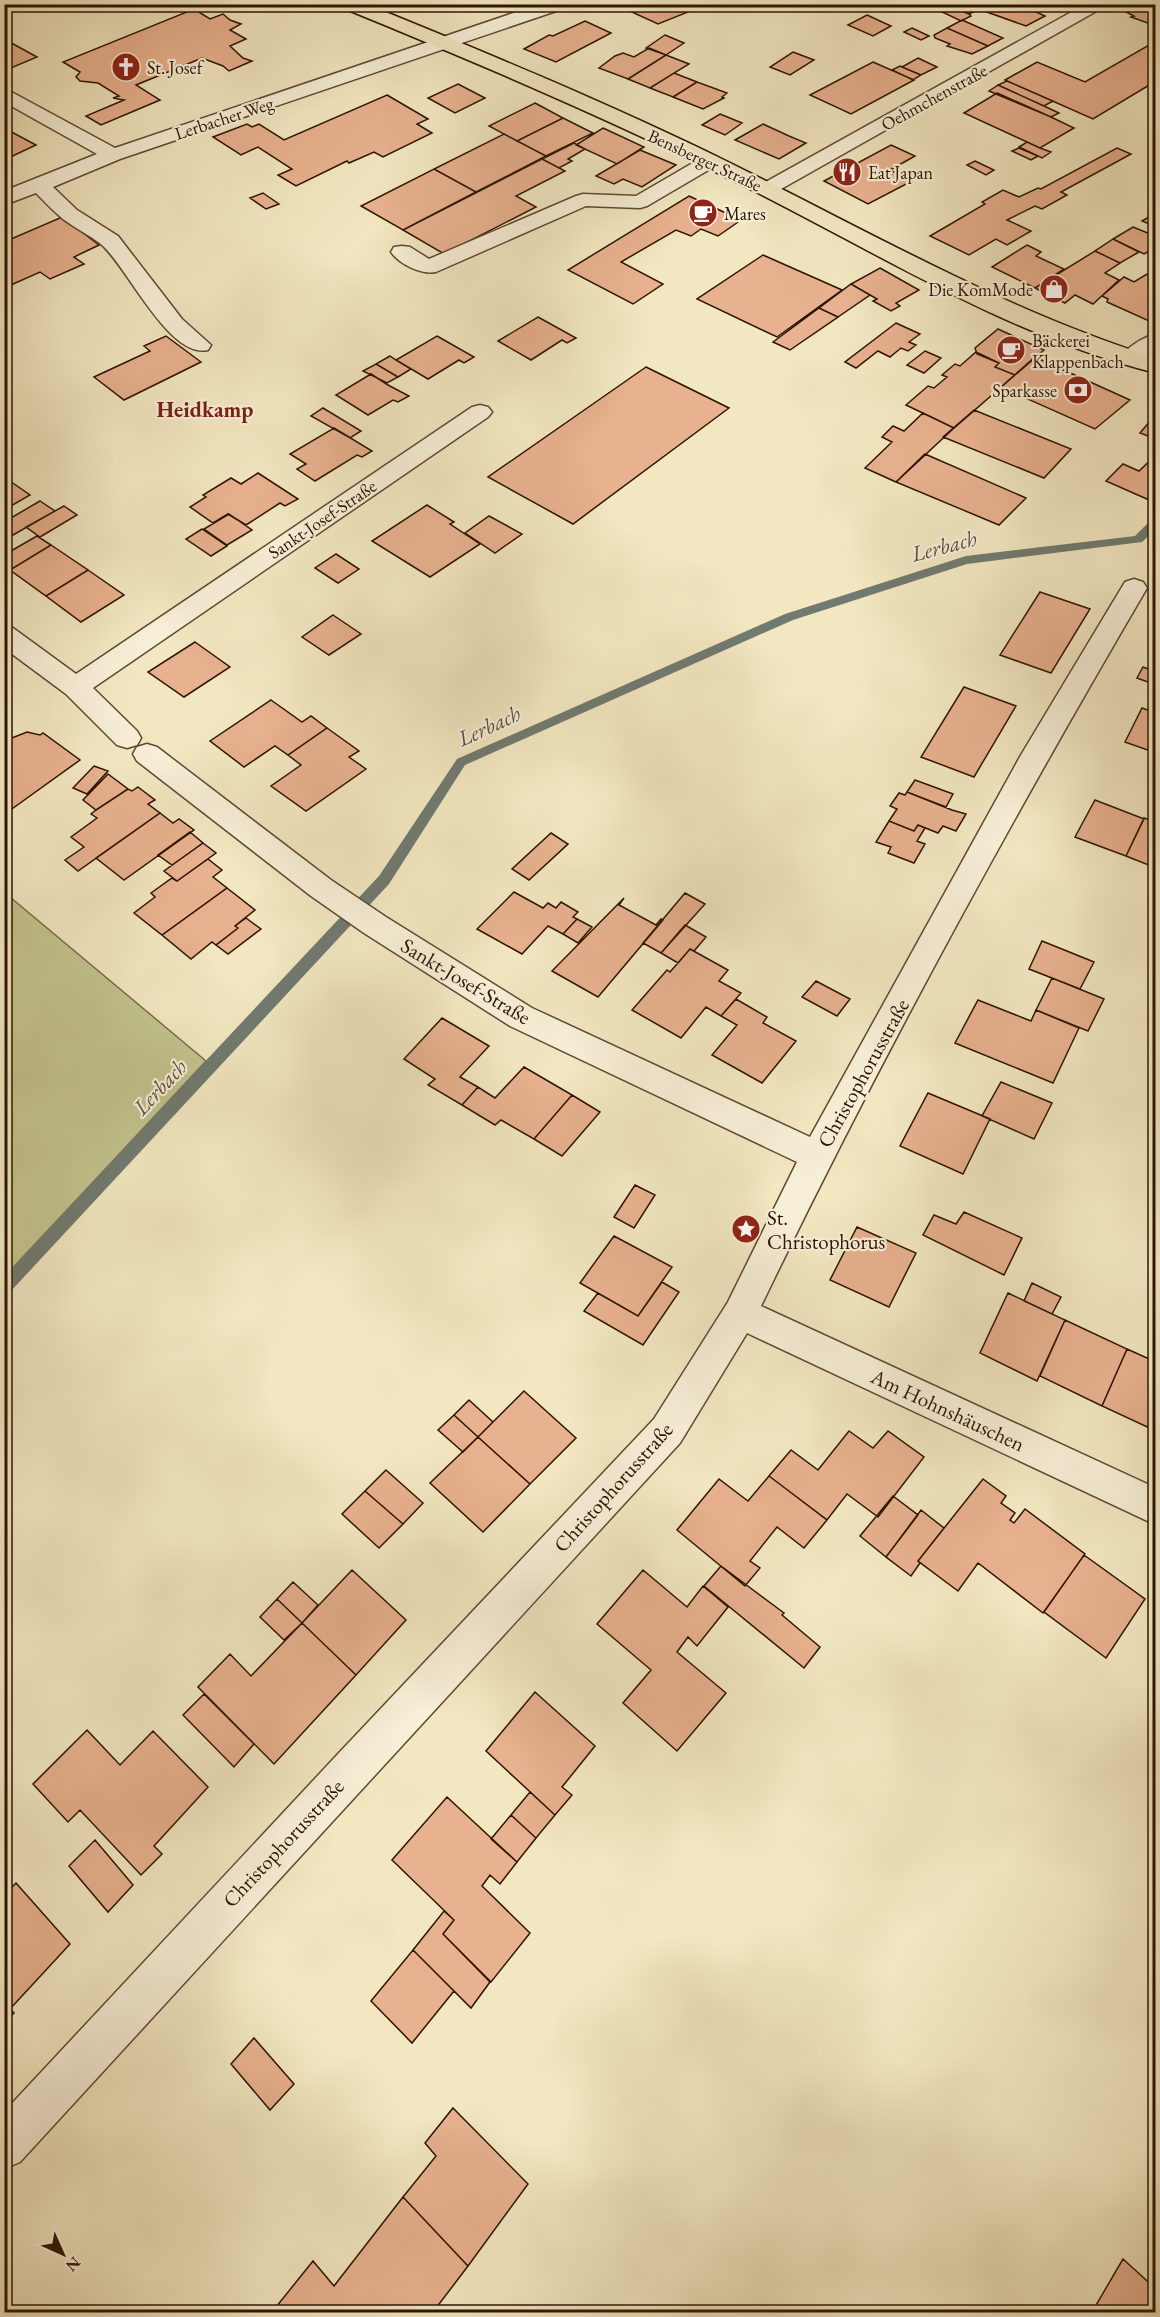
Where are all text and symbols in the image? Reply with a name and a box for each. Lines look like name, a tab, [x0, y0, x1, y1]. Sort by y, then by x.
church icon: St. Josef	[110, 51, 142, 83]
place label: St. Josef	[147, 56, 205, 79]
street label: Oehmchenstraße	[877, 58, 991, 136]
street label: Lerbacher Weg	[172, 91, 276, 145]
street label: Bensberger Straße	[644, 124, 766, 196]
restaurant icon: Eat Japan	[831, 156, 863, 188]
place label: Eat Japan	[868, 161, 934, 184]
cafe icon: Mares	[687, 197, 719, 229]
place label: Mares	[724, 202, 766, 225]
shop icon: Die KomMode	[1038, 273, 1070, 305]
place label: Die KomMode	[928, 278, 1033, 301]
place label: Bäckerei Klappenbach	[1032, 329, 1124, 373]
cafe icon: Bäckerei Klappenbach	[995, 334, 1027, 366]
bank icon: Sparkasse	[1062, 374, 1094, 406]
place label: Sparkasse	[992, 379, 1057, 402]
district label: Heidkamp	[157, 395, 253, 424]
street label: Sankt-Josef-Straße	[263, 474, 381, 564]
water label: Lerbach	[907, 523, 980, 569]
water label: Lerbach	[452, 699, 526, 754]
street label: Sankt-Josef-Straße	[396, 932, 536, 1030]
street label: Christophorusstraße	[811, 994, 915, 1152]
water label: Lerbach	[126, 1053, 193, 1122]
place label: St. Christophorus	[767, 1204, 886, 1255]
place icon: St. Christophorus	[730, 1213, 762, 1245]
street label: Am Hohnshäuschen	[866, 1362, 1029, 1457]
street label: Christophorusstraße	[547, 1416, 679, 1558]
street label: Christophorusstraße	[217, 1773, 349, 1913]
north arrow	[33, 2224, 93, 2284]
text: N	[61, 2252, 85, 2276]

